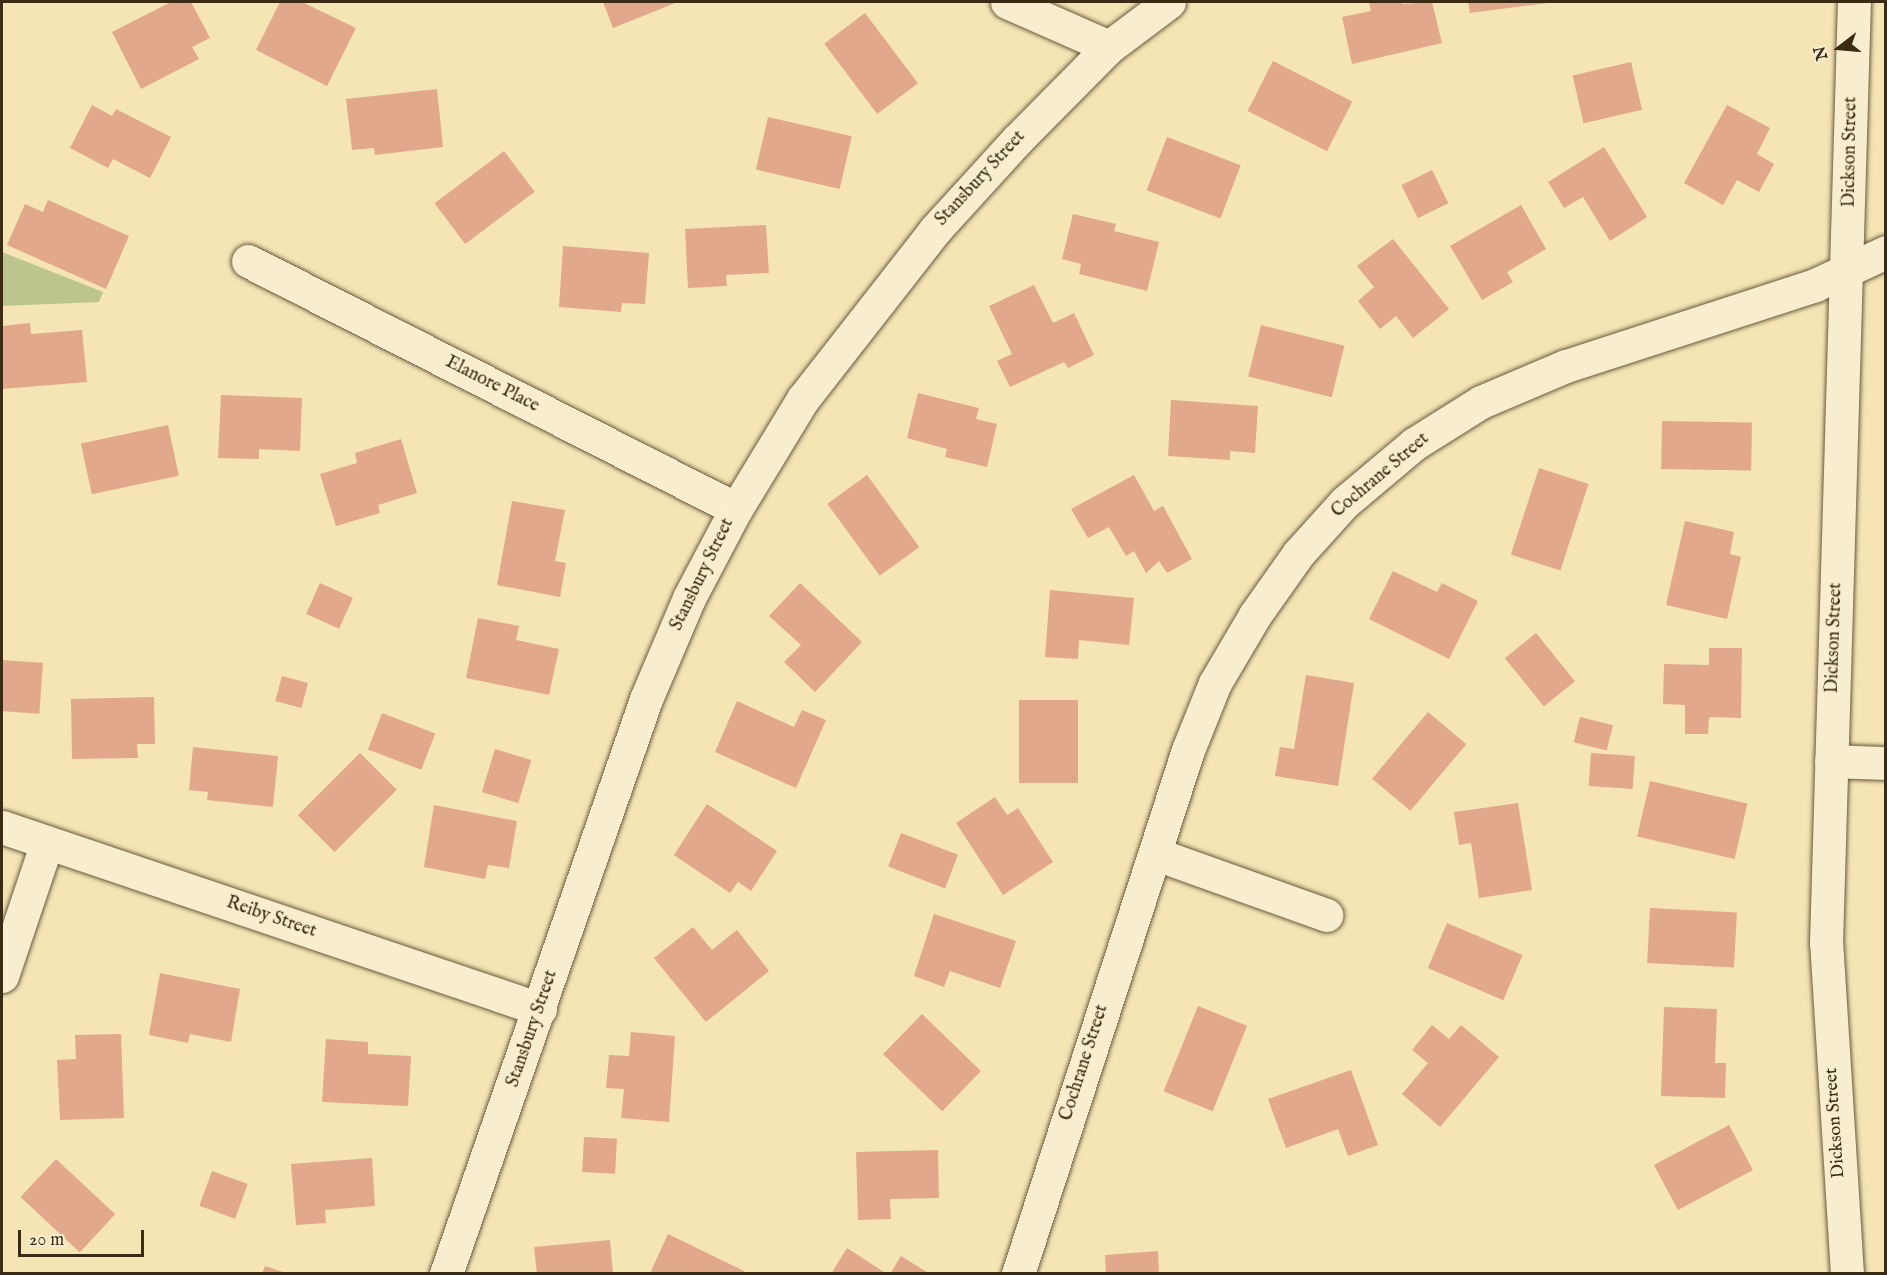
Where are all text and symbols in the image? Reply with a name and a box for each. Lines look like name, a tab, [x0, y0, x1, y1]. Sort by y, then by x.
north arrow	[1809, 18, 1869, 78]
text: N	[1810, 44, 1833, 62]
street label: Dickson Street	[1839, 96, 1863, 208]
street label: Stansbury Street	[931, 127, 1031, 231]
street label: Elanore Place	[442, 352, 542, 418]
street label: Cochrane Street	[1328, 429, 1434, 523]
street label: Stansbury Street	[667, 515, 739, 635]
street label: Dickson Street	[1822, 582, 1848, 694]
street label: Reiby Street	[223, 893, 319, 943]
street label: Stansbury Street	[503, 968, 563, 1090]
street label: Cochrane Street	[1056, 1002, 1114, 1124]
street label: Dickson Street	[1821, 1067, 1851, 1179]
scale bar	[21, 1218, 147, 1256]
text: 20 m	[29, 1229, 64, 1252]

